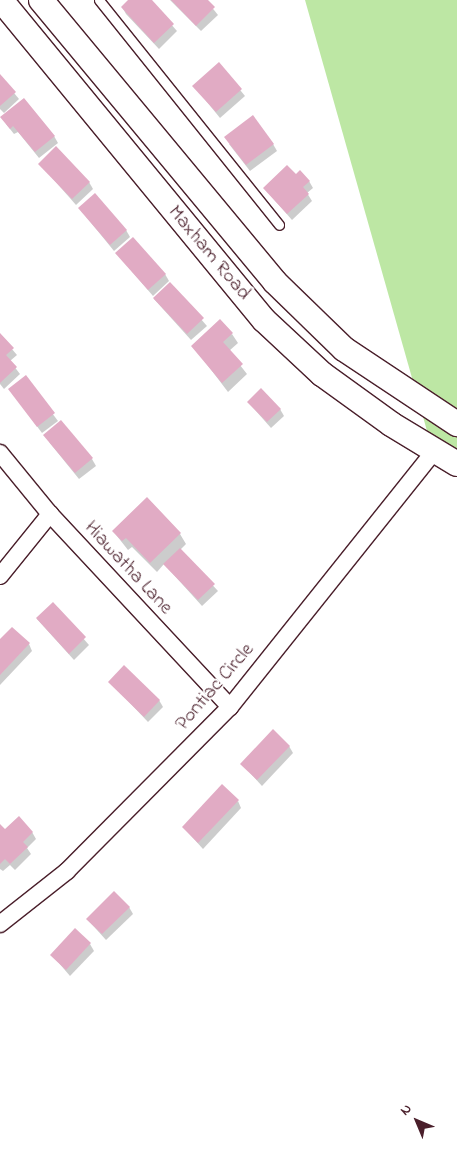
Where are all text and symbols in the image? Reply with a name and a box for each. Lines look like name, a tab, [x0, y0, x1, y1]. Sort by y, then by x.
street label: Maxham Road	[162, 201, 256, 305]
street label: Hiawatha Lane	[79, 516, 177, 620]
street label: Pontiac Circle	[171, 639, 259, 735]
north arrow	[392, 1096, 442, 1146]
text: N	[395, 1099, 417, 1121]

